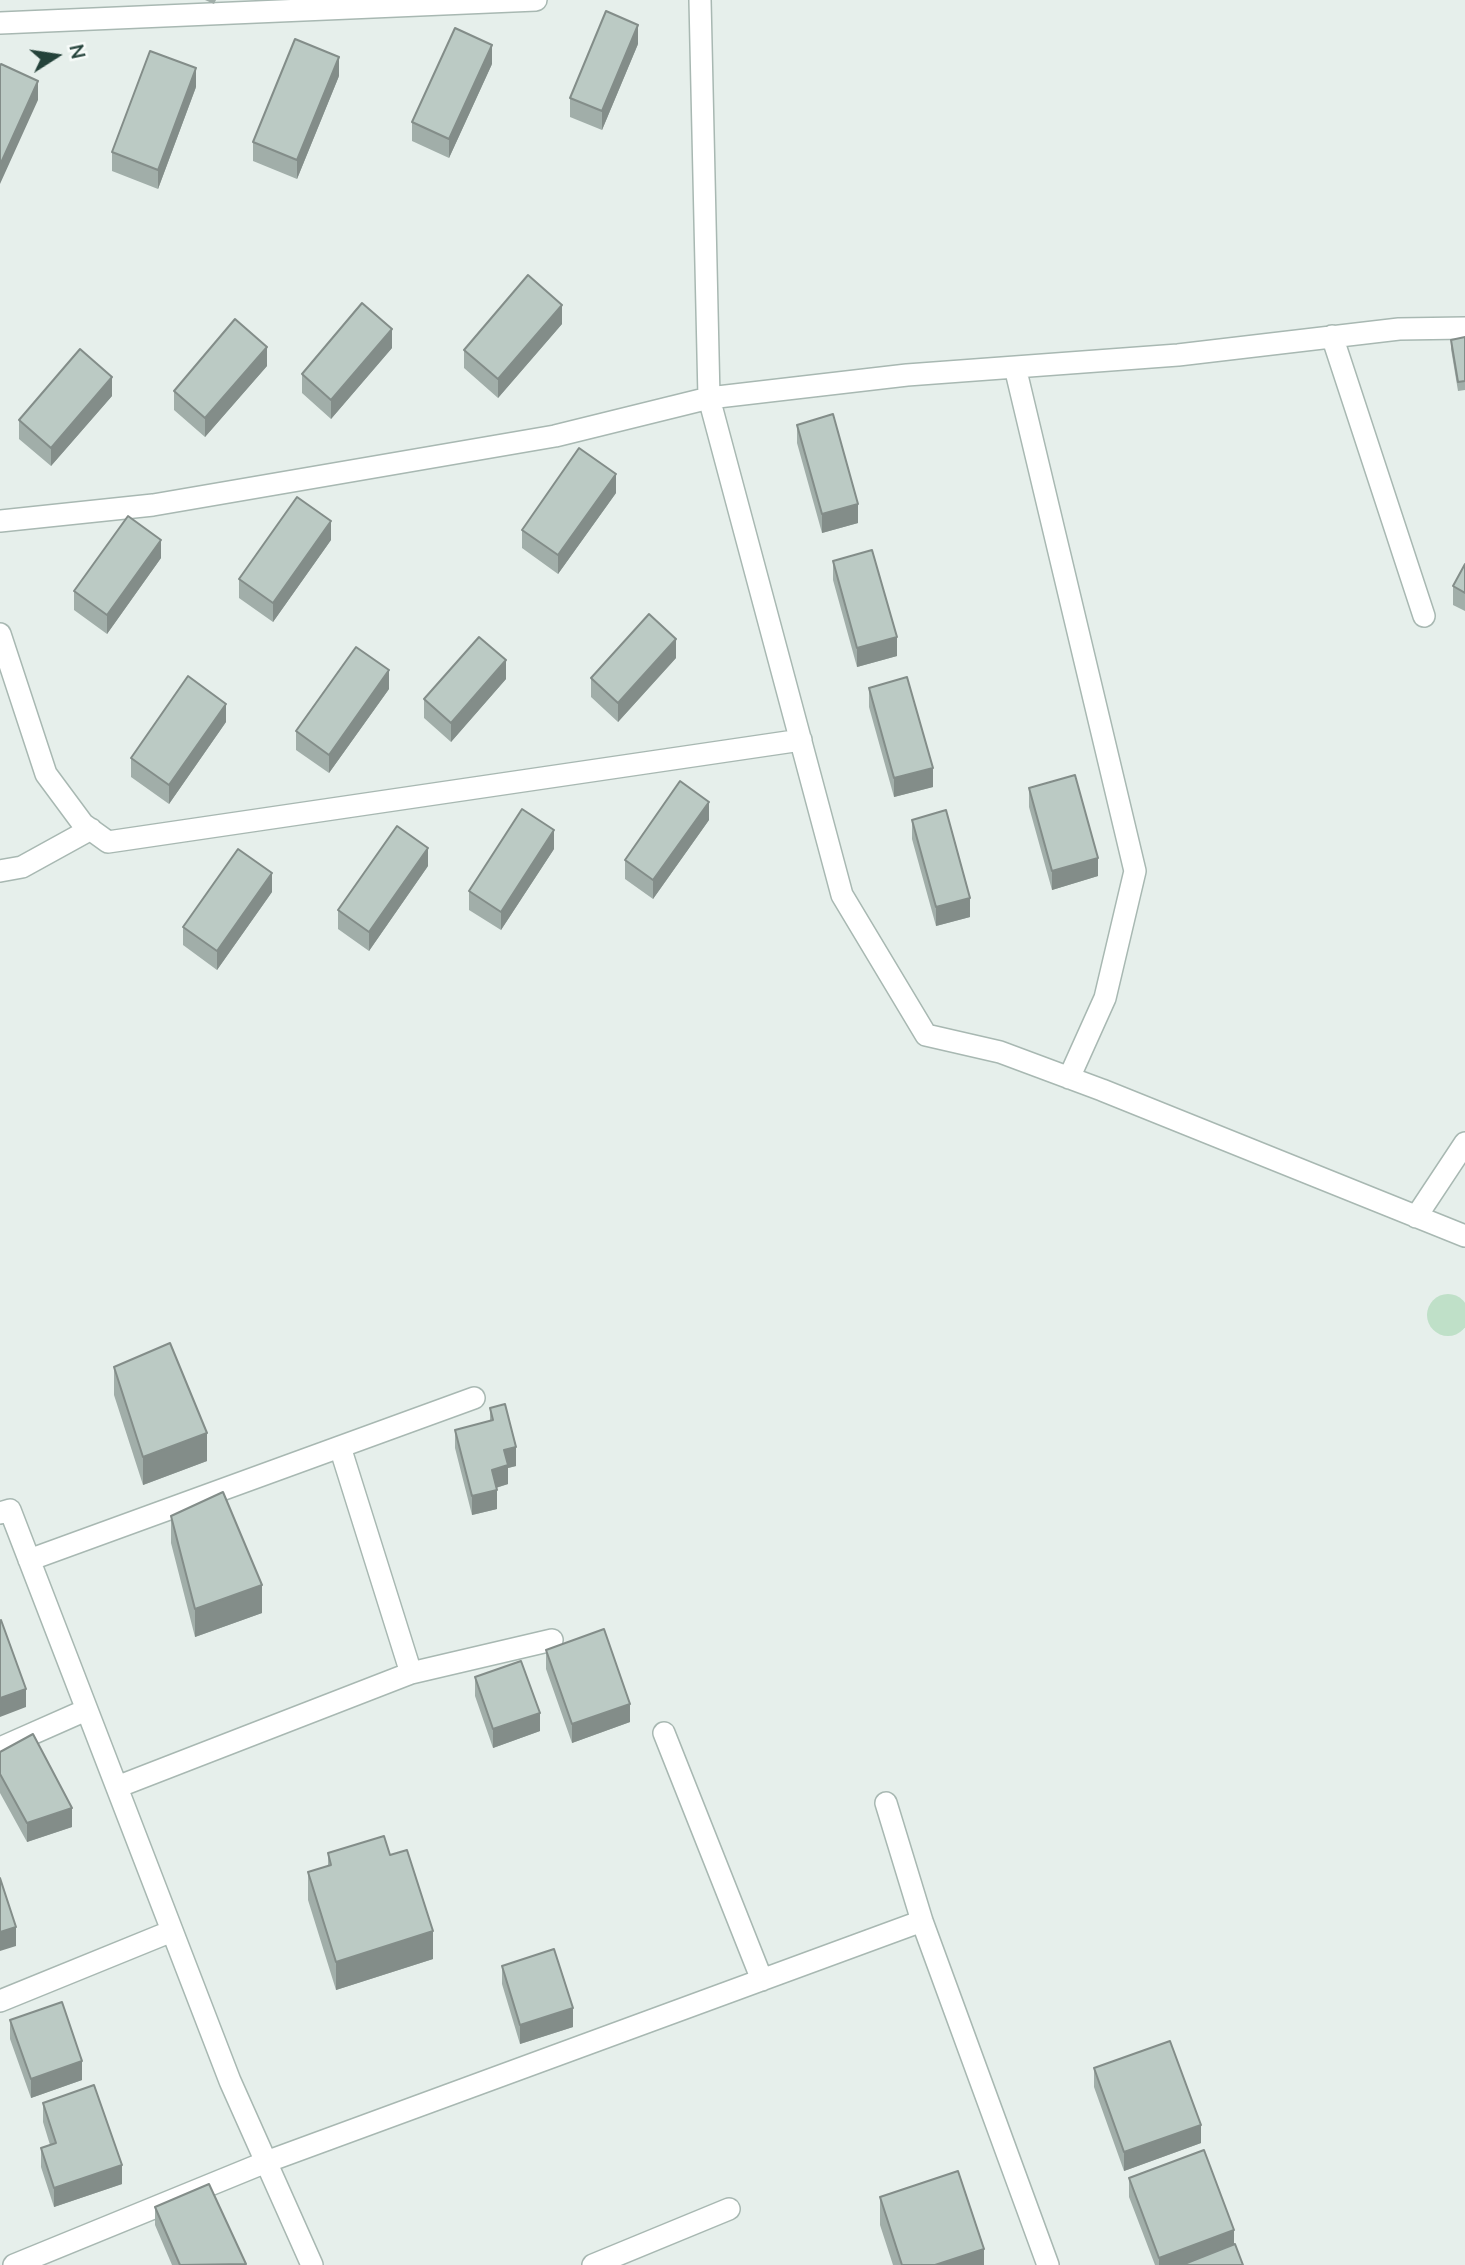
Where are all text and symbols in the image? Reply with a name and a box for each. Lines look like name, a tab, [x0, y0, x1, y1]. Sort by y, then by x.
north arrow	[21, 21, 91, 91]
text: N	[62, 42, 91, 61]

